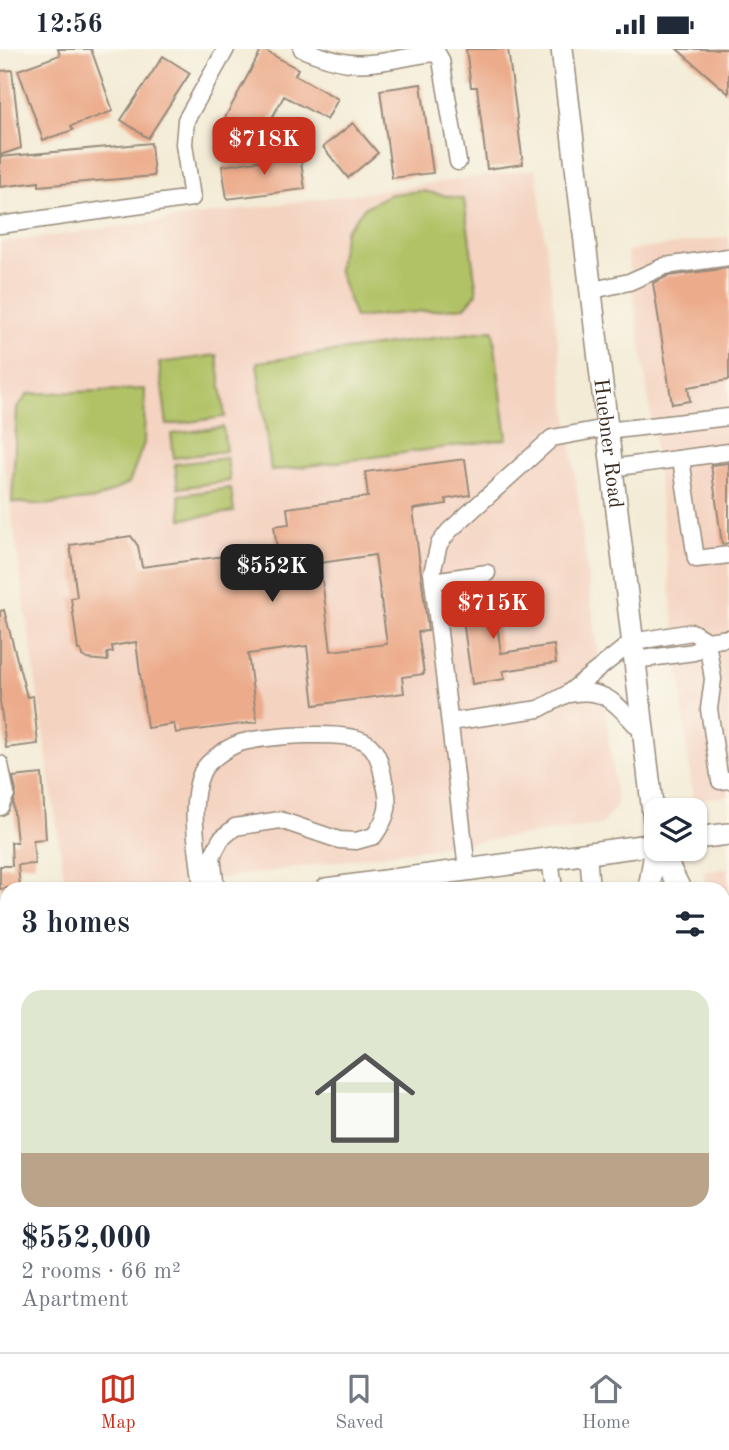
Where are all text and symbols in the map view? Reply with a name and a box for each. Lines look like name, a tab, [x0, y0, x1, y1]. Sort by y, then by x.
text: 12:56	[35, 12, 103, 38]
pin: $718K	[215, 117, 313, 177]
text: $718K	[228, 128, 300, 151]
street label: Huebner Road	[589, 377, 626, 509]
pin: $552K	[223, 545, 321, 604]
text: $552K	[236, 555, 308, 578]
pin: $715K	[444, 581, 542, 641]
text: $715K	[457, 592, 529, 615]
map controls	[644, 798, 707, 861]
button: layers	[644, 798, 707, 861]
icon: filters	[671, 905, 709, 943]
text: 3 homes	[21, 909, 130, 939]
icon: home	[302, 1035, 428, 1161]
text: $552,000	[21, 1224, 151, 1254]
text: 2 rooms · 66 m²	[21, 1260, 181, 1283]
text: Apartment	[21, 1288, 129, 1311]
tab: Map	[99, 1370, 137, 1435]
tab: Saved	[335, 1370, 384, 1435]
tab: Home	[582, 1370, 630, 1435]

